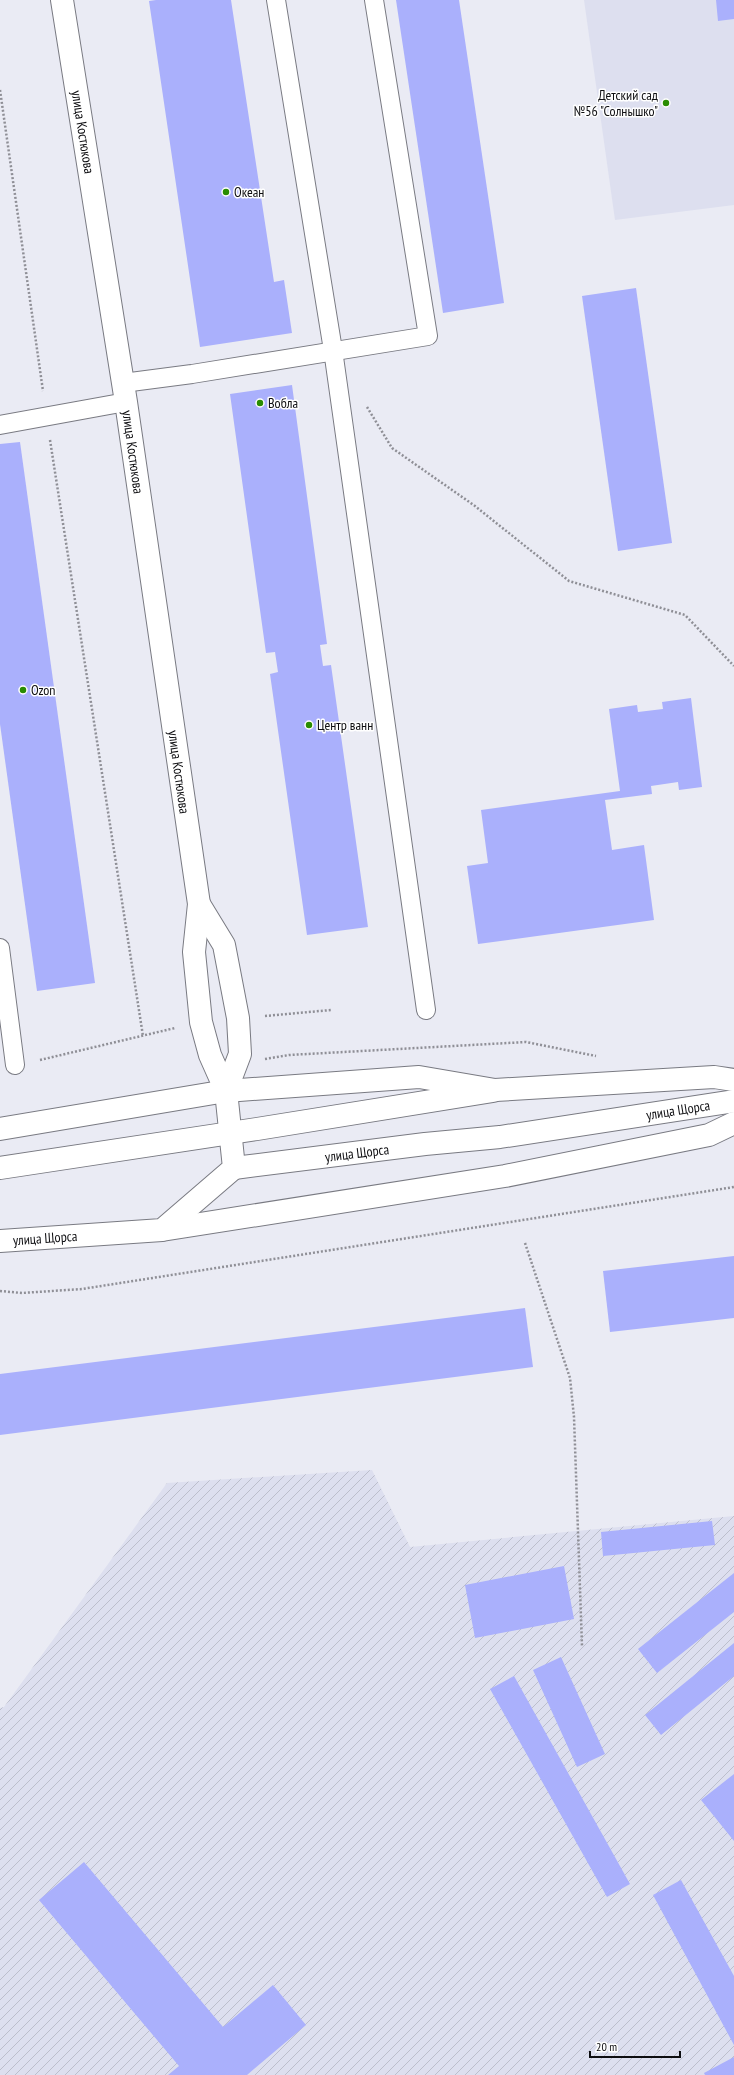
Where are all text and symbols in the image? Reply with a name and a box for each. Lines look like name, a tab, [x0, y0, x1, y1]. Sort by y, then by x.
place label: Детский сад №56 "Солнышко"	[574, 86, 658, 120]
street label: улица Костюкова	[68, 89, 98, 175]
marker: Детский сад №56 "Солнышко"	[661, 98, 671, 108]
place label: Океан	[234, 183, 264, 201]
marker: Океан	[221, 187, 231, 197]
place label: Вобла	[268, 394, 298, 412]
marker: Вобла	[255, 398, 265, 408]
street label: улица Костюкова	[118, 409, 148, 495]
place label: Ozon	[31, 681, 56, 699]
marker: Ozon	[18, 685, 28, 695]
place label: Центр ванн	[317, 716, 373, 734]
marker: Центр ванн	[304, 720, 314, 730]
street label: улица Костюкова	[164, 729, 194, 815]
street label: улица Щорса	[645, 1096, 711, 1124]
street label: улица Щорса	[324, 1140, 390, 1166]
street label: улица Щорса	[12, 1227, 78, 1249]
scale bar	[590, 2033, 680, 2059]
text: 20 m	[596, 2039, 617, 2054]

